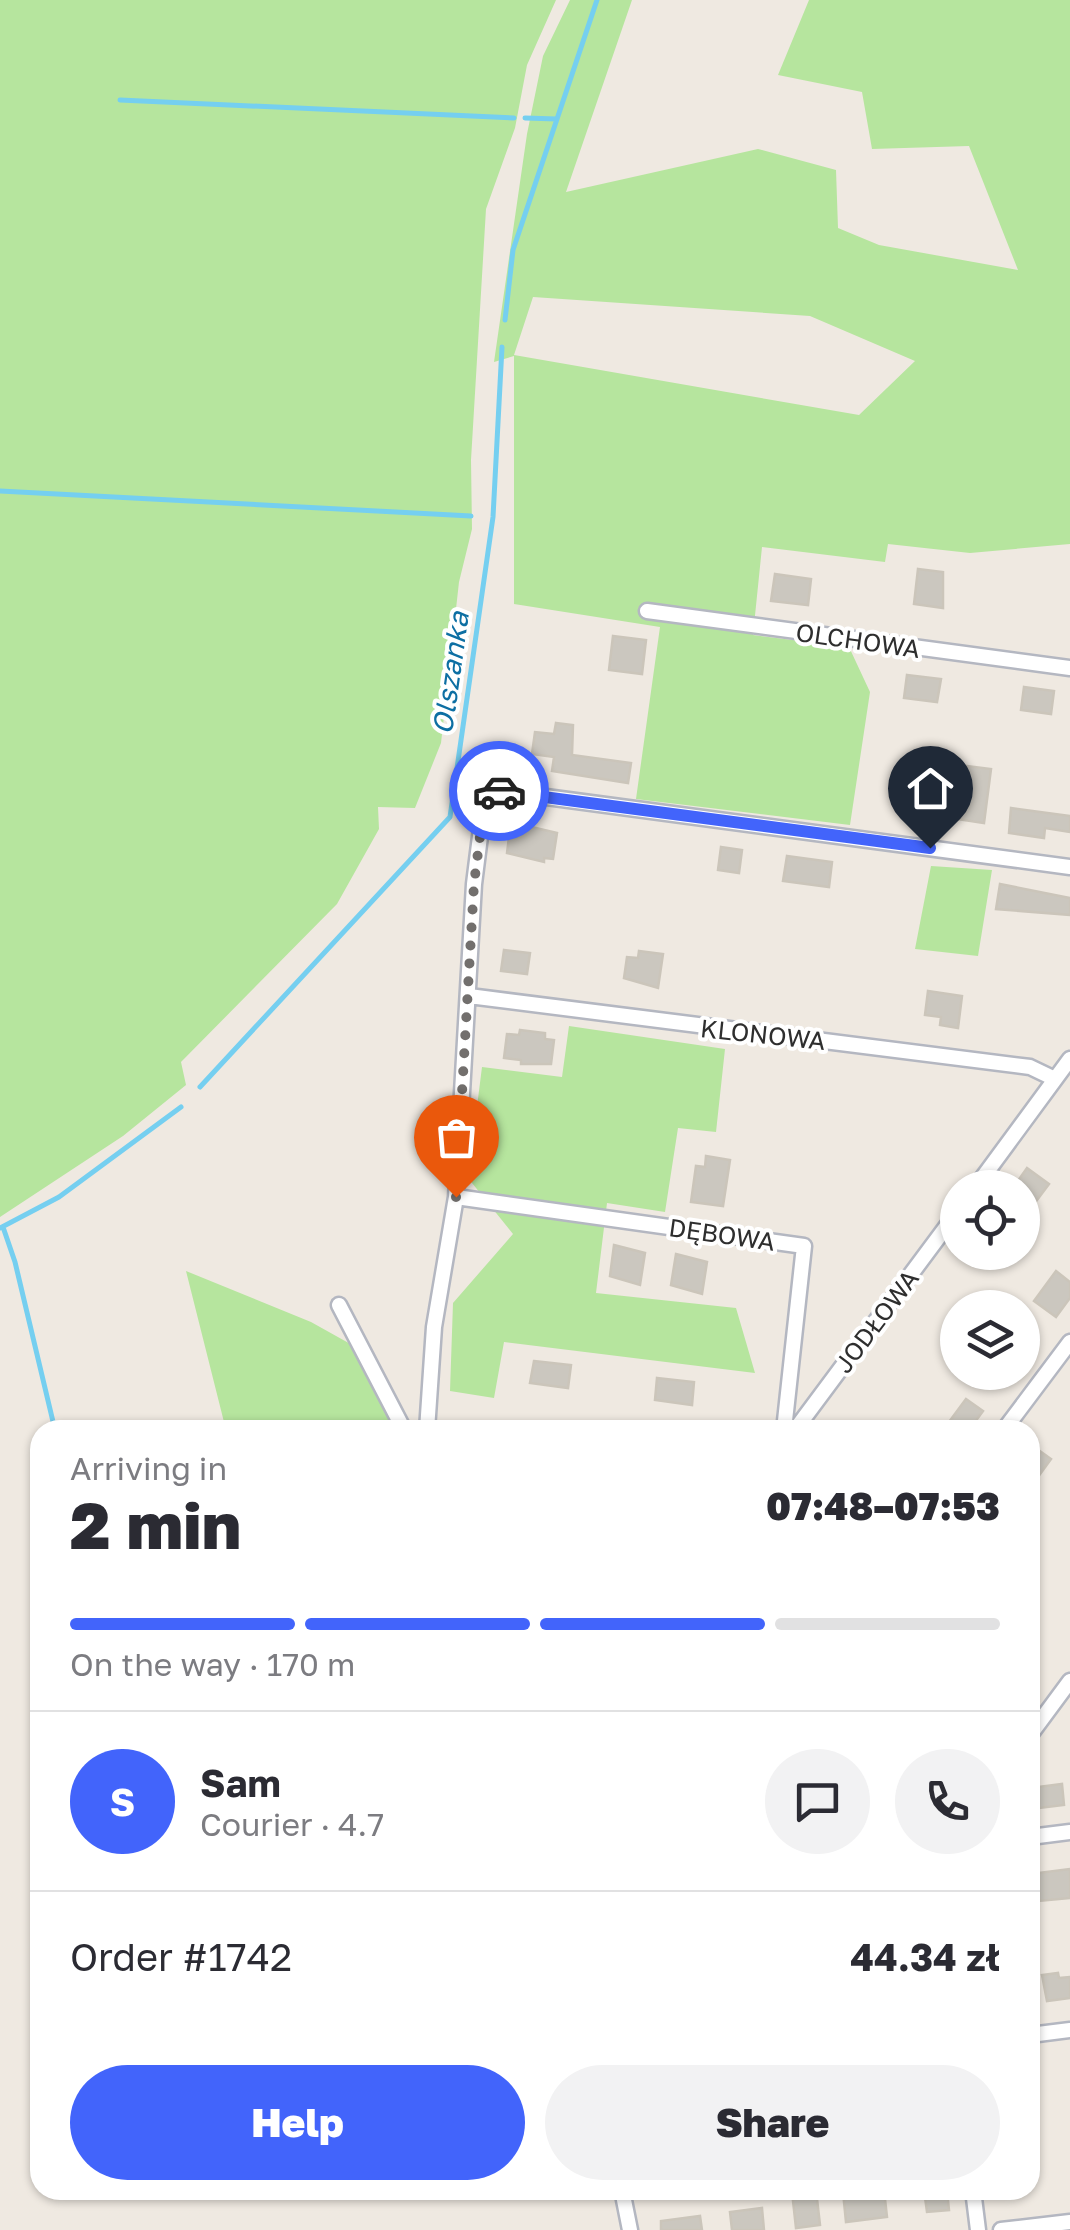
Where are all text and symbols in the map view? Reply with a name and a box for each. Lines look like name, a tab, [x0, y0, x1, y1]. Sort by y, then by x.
water label: Olszanka	[425, 609, 475, 736]
street label: OLCHOWA	[794, 616, 922, 664]
courier	[449, 741, 549, 841]
pin	[888, 746, 973, 849]
icon: home	[903, 761, 958, 816]
icon: car	[472, 764, 527, 819]
street label: KLONOWA	[699, 1012, 827, 1056]
pin	[414, 1095, 499, 1198]
icon: bag	[429, 1110, 484, 1165]
map controls	[940, 1170, 1040, 1390]
button: locate	[940, 1170, 1040, 1270]
street label: DĘBOWA	[667, 1211, 777, 1257]
street label: JODŁOWA	[827, 1263, 925, 1379]
button: layers	[940, 1290, 1040, 1390]
text: Arriving in	[70, 1449, 227, 1487]
text: 07:48–07:53	[766, 1483, 1000, 1528]
text: 2 min	[70, 1485, 241, 1563]
text: On the way · 170 m	[70, 1645, 355, 1683]
button: chat	[765, 1749, 870, 1854]
button: phone	[895, 1749, 1000, 1854]
text: Sam	[200, 1760, 281, 1805]
text: S	[110, 1779, 135, 1824]
text: Courier · 4.7	[200, 1805, 384, 1843]
text: Order #1742	[70, 1934, 292, 1979]
text: 44.34 zł	[850, 1934, 1000, 1979]
button: Help	[70, 2065, 525, 2180]
button: Share	[545, 2065, 1000, 2180]

